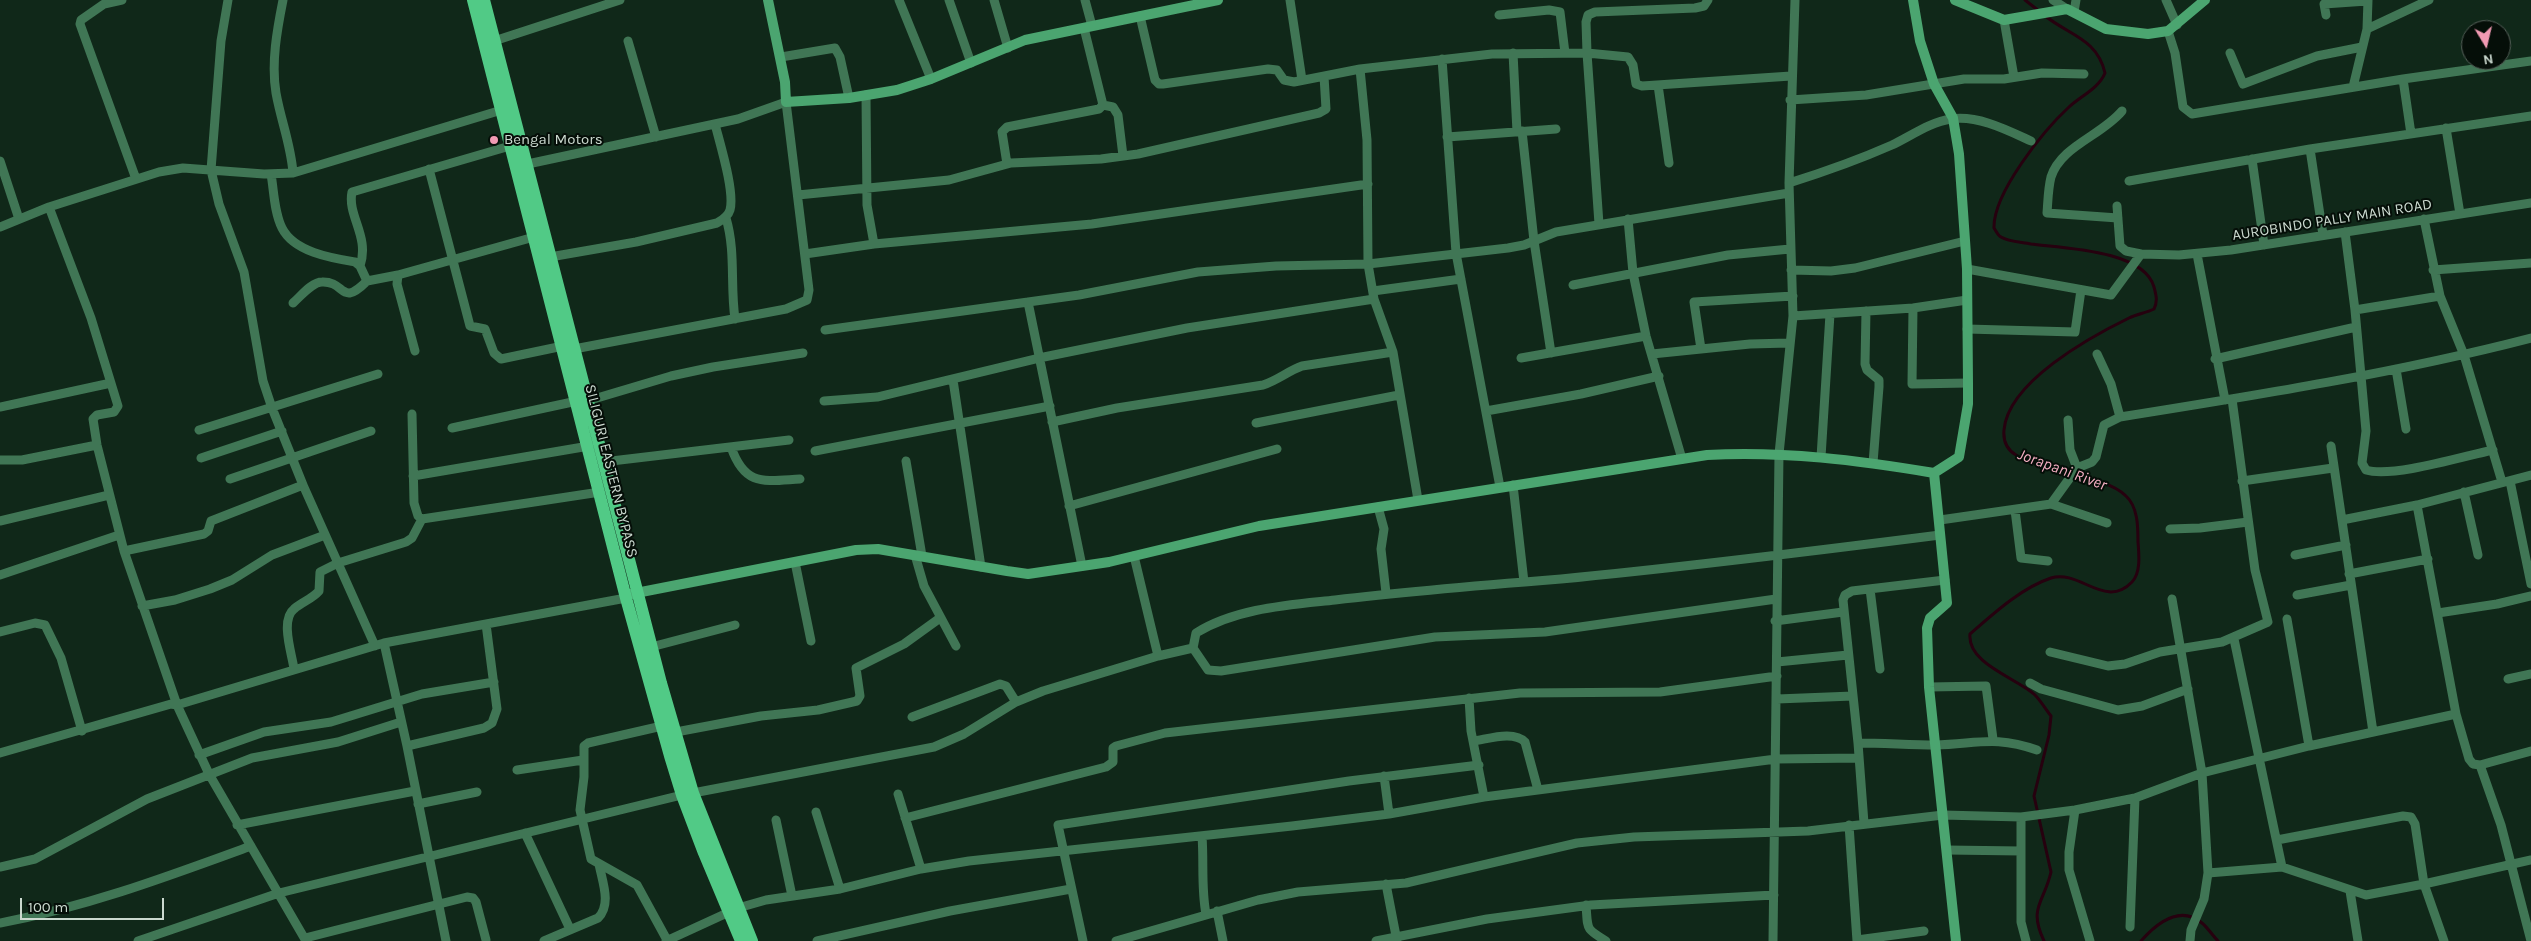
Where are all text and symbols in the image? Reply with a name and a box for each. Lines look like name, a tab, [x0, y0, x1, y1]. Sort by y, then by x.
north arrow	[2461, 20, 2511, 70]
text: N	[2482, 50, 2495, 69]
place label: Bengal Motors	[504, 131, 603, 149]
marker: Bengal Motors	[488, 134, 500, 146]
street label: AUROBINDO PALLY MAIN ROAD	[2231, 195, 2433, 245]
street label: SILIGURI EASTERN BYPASS	[581, 382, 641, 560]
water label: Jorapani River	[2015, 445, 2109, 495]
scale bar	[22, 888, 166, 920]
text: 100 m	[28, 898, 68, 916]

